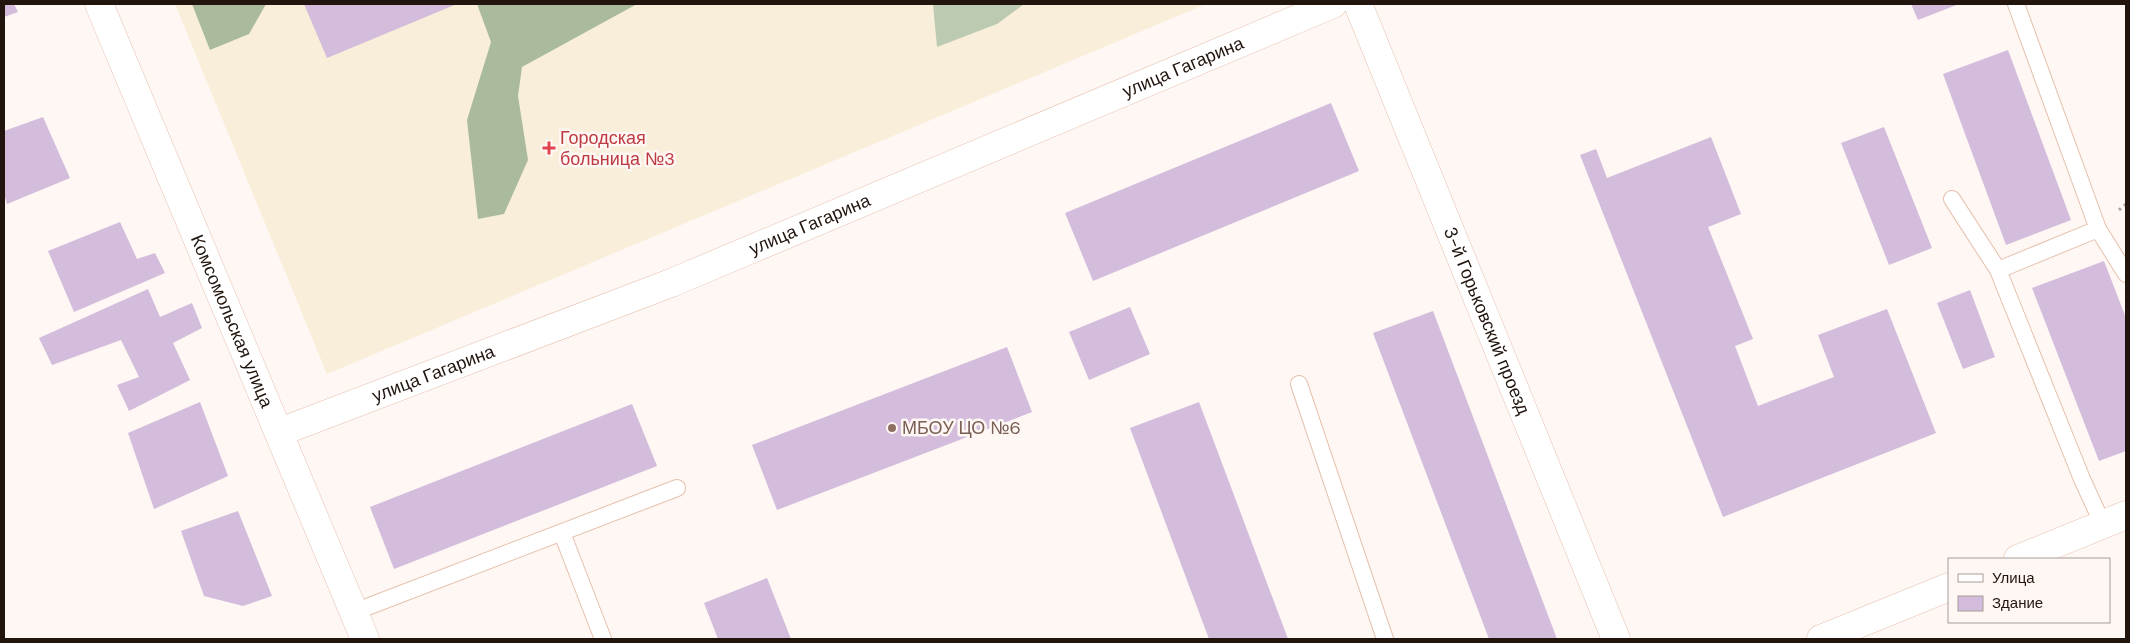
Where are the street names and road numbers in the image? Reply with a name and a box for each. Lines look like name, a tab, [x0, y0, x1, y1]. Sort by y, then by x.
street label: улица Гагарина	[1119, 31, 1248, 103]
street label: улица Гагарина	[746, 188, 875, 261]
street label: 3-й Горьковский проезд	[1438, 224, 1536, 419]
street label: Комсомольская улица	[185, 231, 279, 412]
street label: улица Гагарина	[369, 339, 499, 408]

